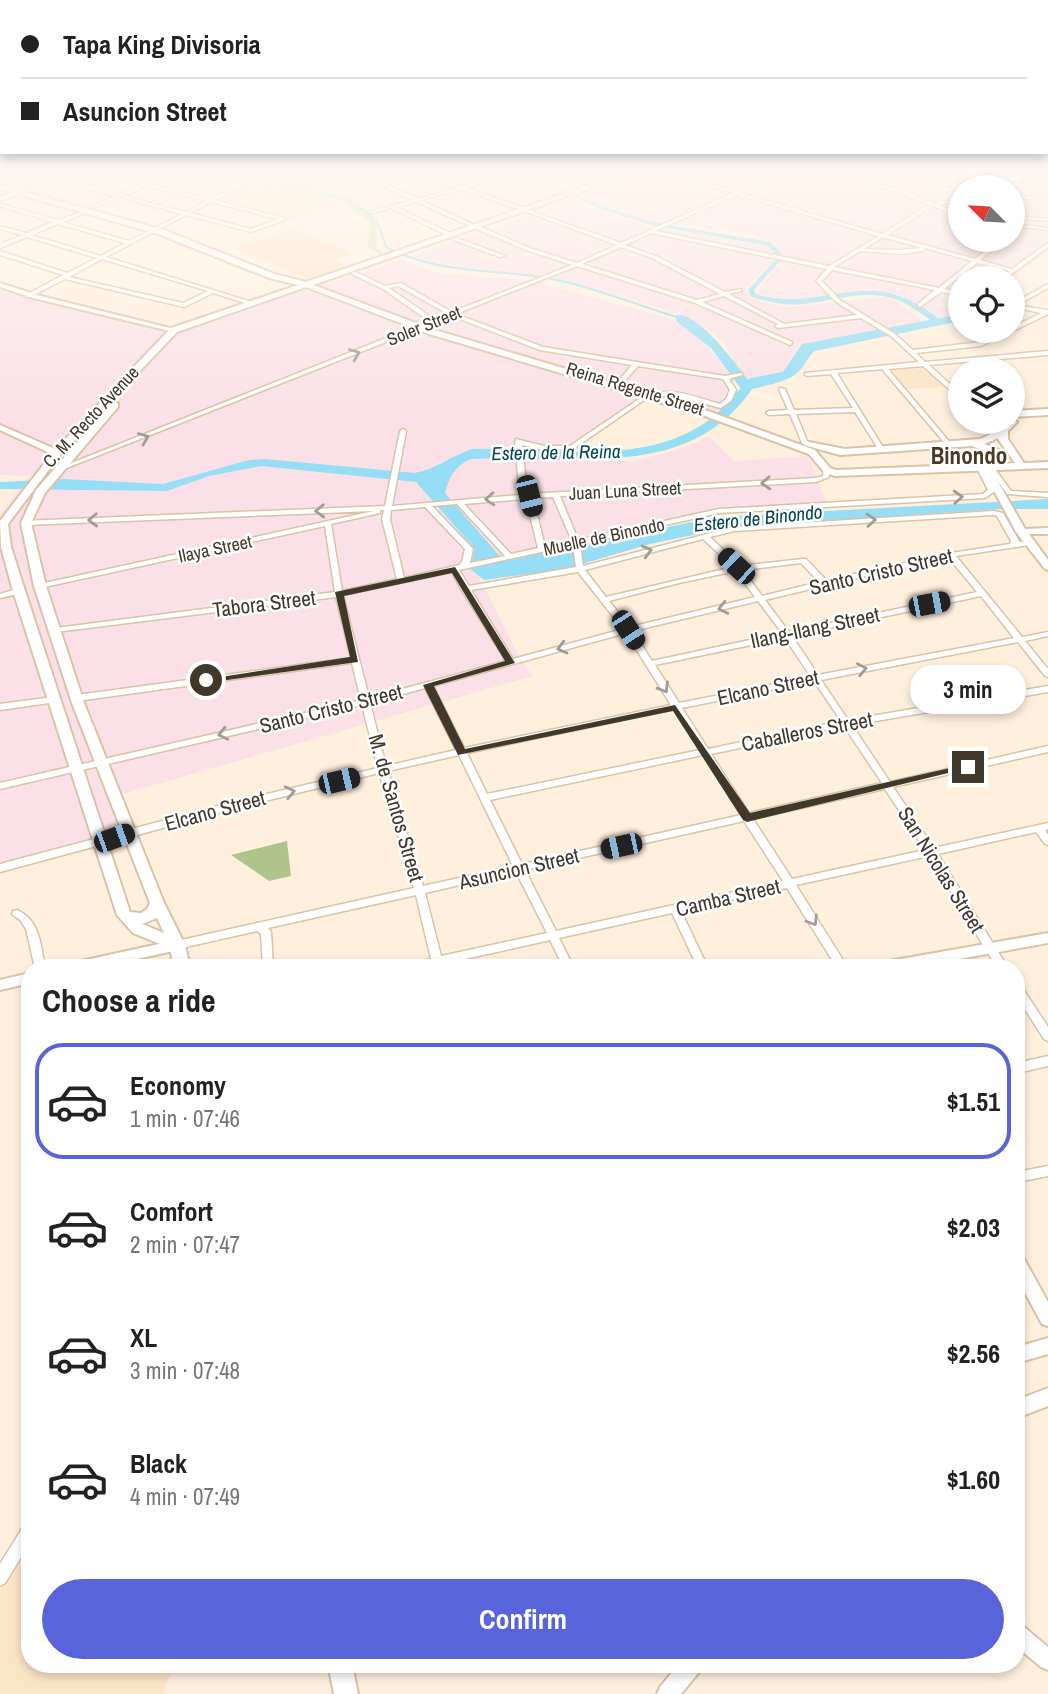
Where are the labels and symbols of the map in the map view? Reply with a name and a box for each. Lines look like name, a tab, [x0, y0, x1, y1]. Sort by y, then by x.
north arrow	[948, 175, 1026, 252]
street label: Soler Street	[383, 299, 465, 352]
one-way arrow	[349, 348, 361, 362]
street label: Reina Regente Street	[563, 356, 707, 421]
street label: C. M. Recto Avenue	[37, 360, 144, 473]
one-way arrow	[137, 432, 149, 446]
water label: Estero de la Reina	[491, 438, 621, 466]
district label: Binondo	[931, 440, 1007, 471]
car	[514, 473, 545, 519]
street label: Juan Luna Street	[568, 475, 682, 506]
one-way arrow	[760, 475, 771, 490]
one-way arrow	[953, 490, 964, 505]
one-way arrow	[484, 491, 495, 506]
water label: Estero de Binondo	[692, 498, 824, 538]
one-way arrow	[314, 504, 325, 519]
street label: Muelle de Binondo	[541, 511, 667, 562]
one-way arrow	[87, 513, 98, 528]
one-way arrow	[866, 513, 877, 528]
street label: Ilaya Street	[176, 529, 254, 569]
street label: Santo Cristo Street	[806, 541, 956, 602]
car	[714, 544, 759, 588]
one-way arrow	[640, 545, 652, 559]
street label: Tabora Street	[211, 583, 317, 624]
car	[907, 590, 952, 618]
one-way arrow	[717, 600, 729, 615]
street label: Ilang-Ilang Street	[748, 600, 882, 655]
car	[608, 607, 649, 653]
one-way arrow	[556, 640, 568, 655]
street label: Elcano Street	[714, 663, 822, 712]
one-way arrow	[856, 663, 868, 678]
route start	[190, 664, 222, 696]
callout: 3 min	[910, 666, 1026, 714]
street label: Santo Cristo Street	[256, 677, 406, 740]
one-way arrow	[655, 681, 668, 694]
street label: Caballeros Street	[739, 705, 875, 758]
one-way arrow	[217, 726, 229, 741]
street label: M. de Santos Street	[362, 731, 431, 885]
route end	[952, 751, 984, 783]
car	[317, 766, 362, 796]
street label: Elcano Street	[161, 783, 269, 838]
one-way arrow	[284, 785, 296, 800]
street label: San Nicolas Street	[891, 801, 992, 938]
car	[91, 821, 138, 855]
car	[599, 831, 644, 861]
street label: Asuncion Street	[455, 841, 582, 897]
street label: Camba Street	[673, 871, 783, 924]
one-way arrow	[805, 913, 817, 926]

